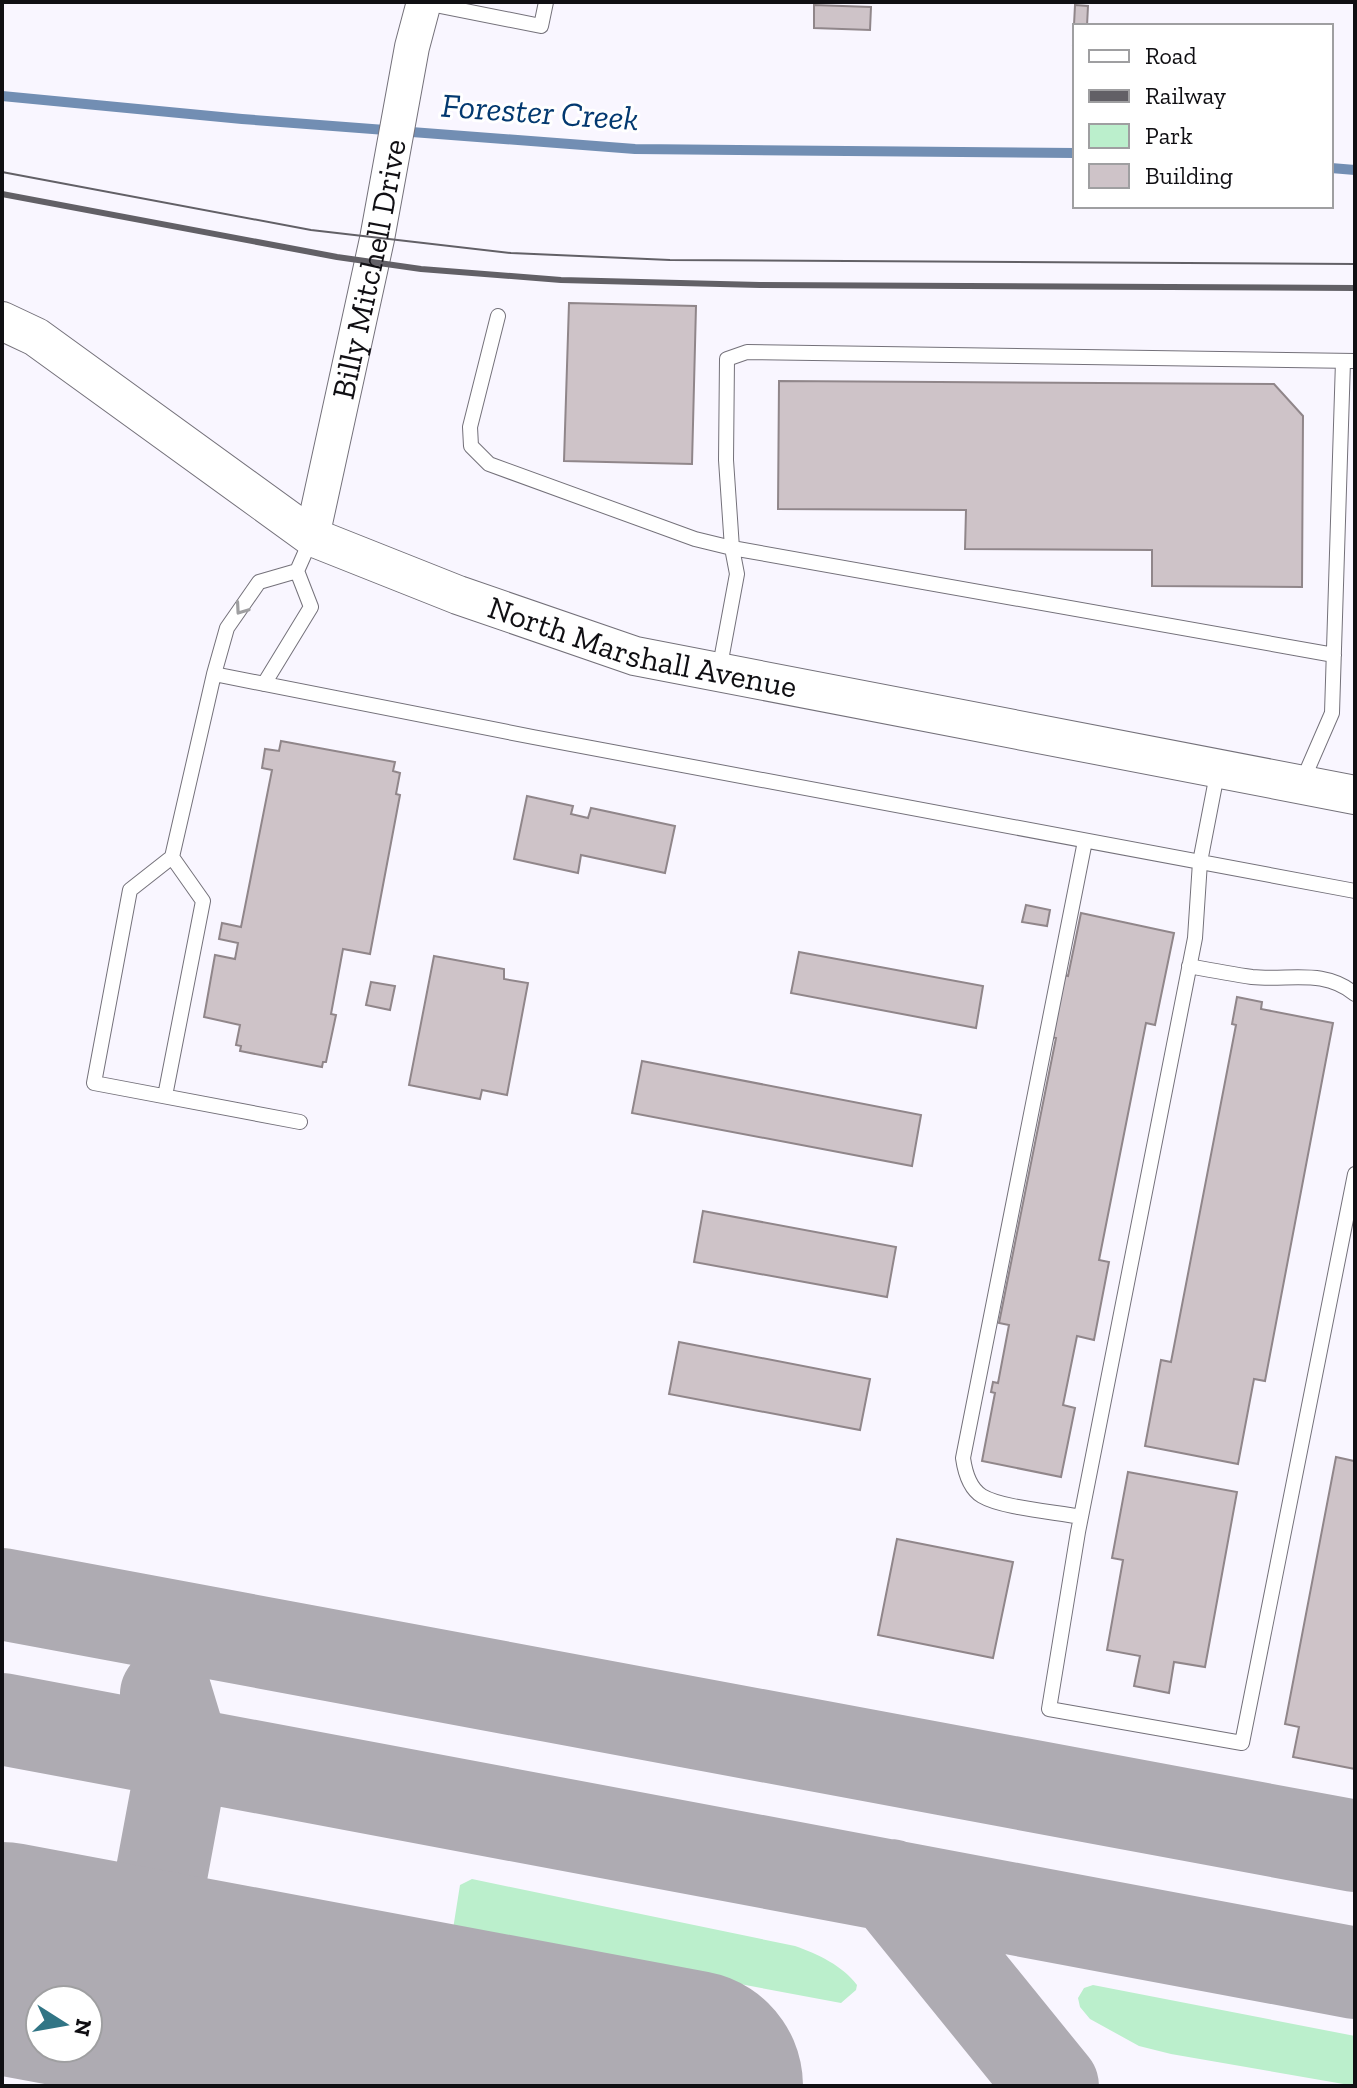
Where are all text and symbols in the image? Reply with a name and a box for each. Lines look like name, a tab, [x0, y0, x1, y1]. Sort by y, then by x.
legend	[1073, 24, 1333, 208]
text: Road	[1145, 41, 1197, 70]
text: Railway	[1145, 81, 1227, 110]
water label: Forester Creek	[440, 85, 640, 139]
text: Park	[1145, 121, 1193, 150]
street label: Billy Mitchell Drive	[324, 136, 414, 402]
text: Building	[1145, 161, 1233, 190]
street label: North Marshall Avenue	[483, 588, 800, 706]
one-way arrow	[236, 600, 251, 614]
north arrow	[24, 1984, 104, 2064]
text: N	[68, 2017, 98, 2039]

